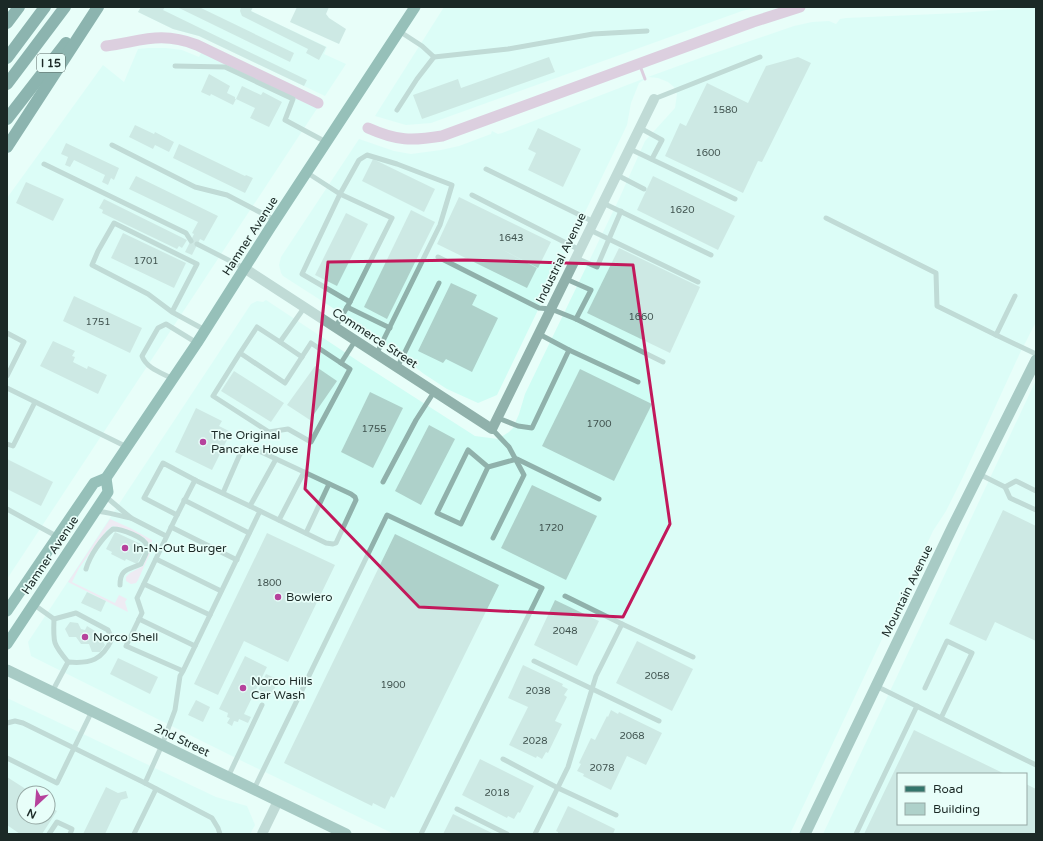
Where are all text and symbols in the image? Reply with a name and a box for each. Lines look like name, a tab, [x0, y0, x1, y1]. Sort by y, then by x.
road number: I 15	[37, 54, 65, 72]
house number: 1580	[712, 104, 738, 116]
house number: 1600	[695, 147, 721, 159]
street label: Hamner Avenue	[219, 194, 281, 278]
house number: 1620	[669, 204, 695, 216]
street label: Industrial Avenue	[533, 210, 589, 306]
house number: 1643	[498, 232, 524, 244]
house number: 1701	[133, 255, 159, 267]
street label: Commerce Street	[330, 305, 421, 371]
house number: 1660	[628, 311, 654, 323]
house number: 1751	[85, 316, 111, 328]
house number: 1700	[586, 418, 612, 430]
house number: 1755	[361, 423, 387, 435]
place label: The Original Pancake House	[211, 428, 299, 456]
marker: The Original Pancake House	[198, 437, 208, 447]
street label: Hamner Avenue	[19, 513, 82, 597]
house number: 1720	[538, 522, 564, 534]
place label: In-N-Out Burger	[133, 541, 227, 555]
street label: Mountain Avenue	[879, 542, 935, 639]
marker: In-N-Out Burger	[120, 543, 130, 553]
house number: 1800	[256, 577, 282, 589]
place label: Bowlero	[286, 590, 332, 604]
marker: Bowlero	[273, 592, 283, 602]
house number: 2048	[552, 625, 578, 637]
place label: Norco Shell	[93, 630, 158, 644]
marker: Norco Shell	[80, 632, 90, 642]
house number: 2058	[644, 670, 670, 682]
place label: Norco Hills Car Wash	[251, 674, 313, 702]
house number: 1900	[380, 679, 406, 691]
marker: Norco Hills Car Wash	[238, 683, 248, 693]
house number: 2038	[525, 685, 551, 697]
street label: 2nd Street	[152, 721, 212, 760]
house number: 2068	[619, 730, 645, 742]
house number: 2028	[522, 735, 548, 747]
house number: 2078	[589, 762, 615, 774]
legend	[897, 773, 1027, 825]
text: Road	[933, 782, 963, 796]
north arrow	[16, 785, 56, 825]
house number: 2018	[484, 787, 510, 799]
text: Building	[933, 802, 980, 816]
text: N	[25, 806, 39, 821]

